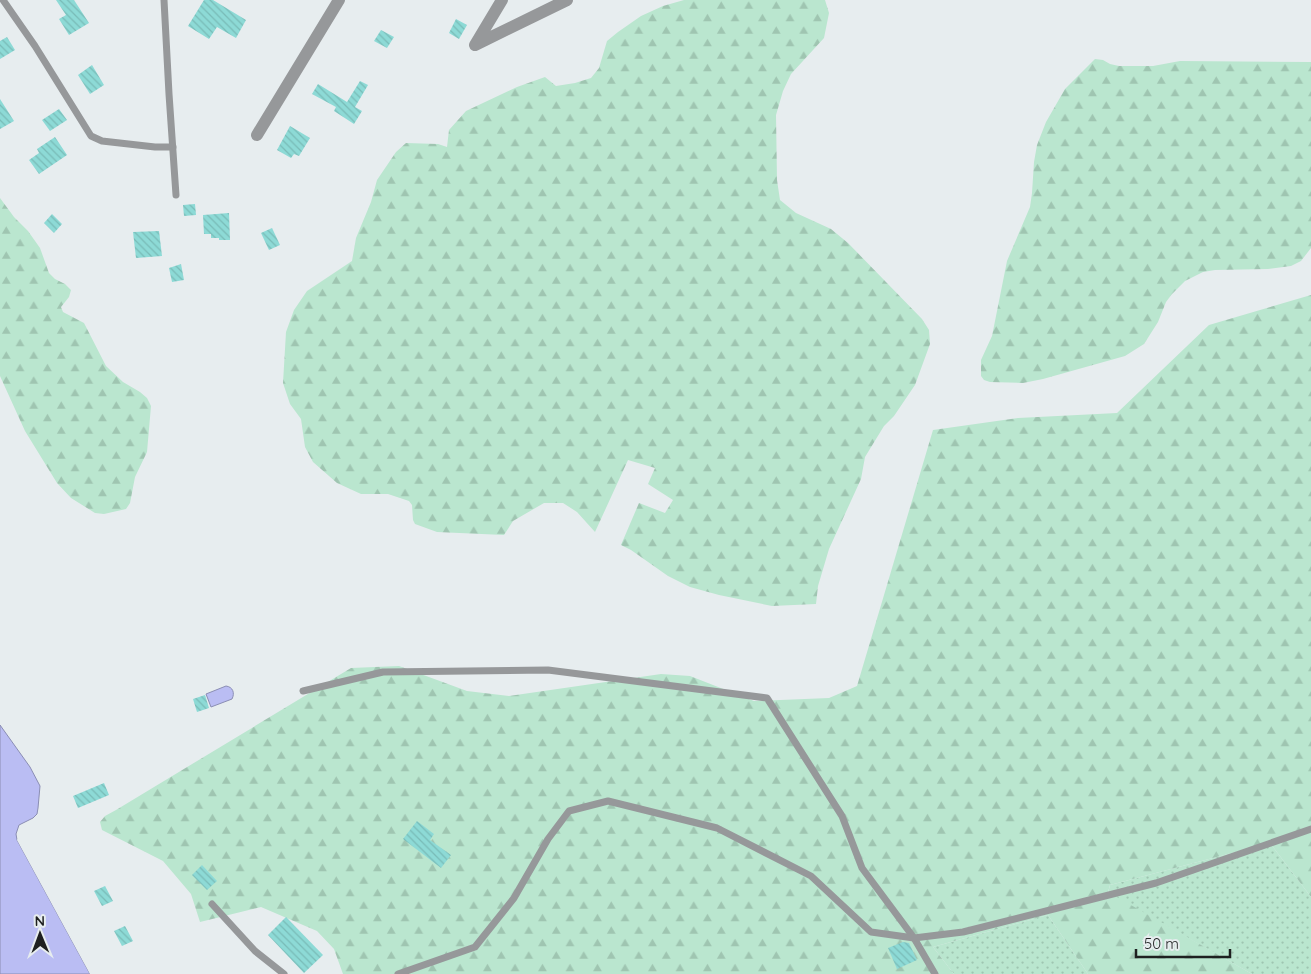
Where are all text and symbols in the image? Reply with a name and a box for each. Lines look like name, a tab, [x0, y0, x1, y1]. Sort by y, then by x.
north arrow	[15, 909, 65, 959]
text: N	[34, 912, 45, 930]
scale bar	[1136, 926, 1230, 958]
text: 50 m	[1144, 934, 1179, 953]

